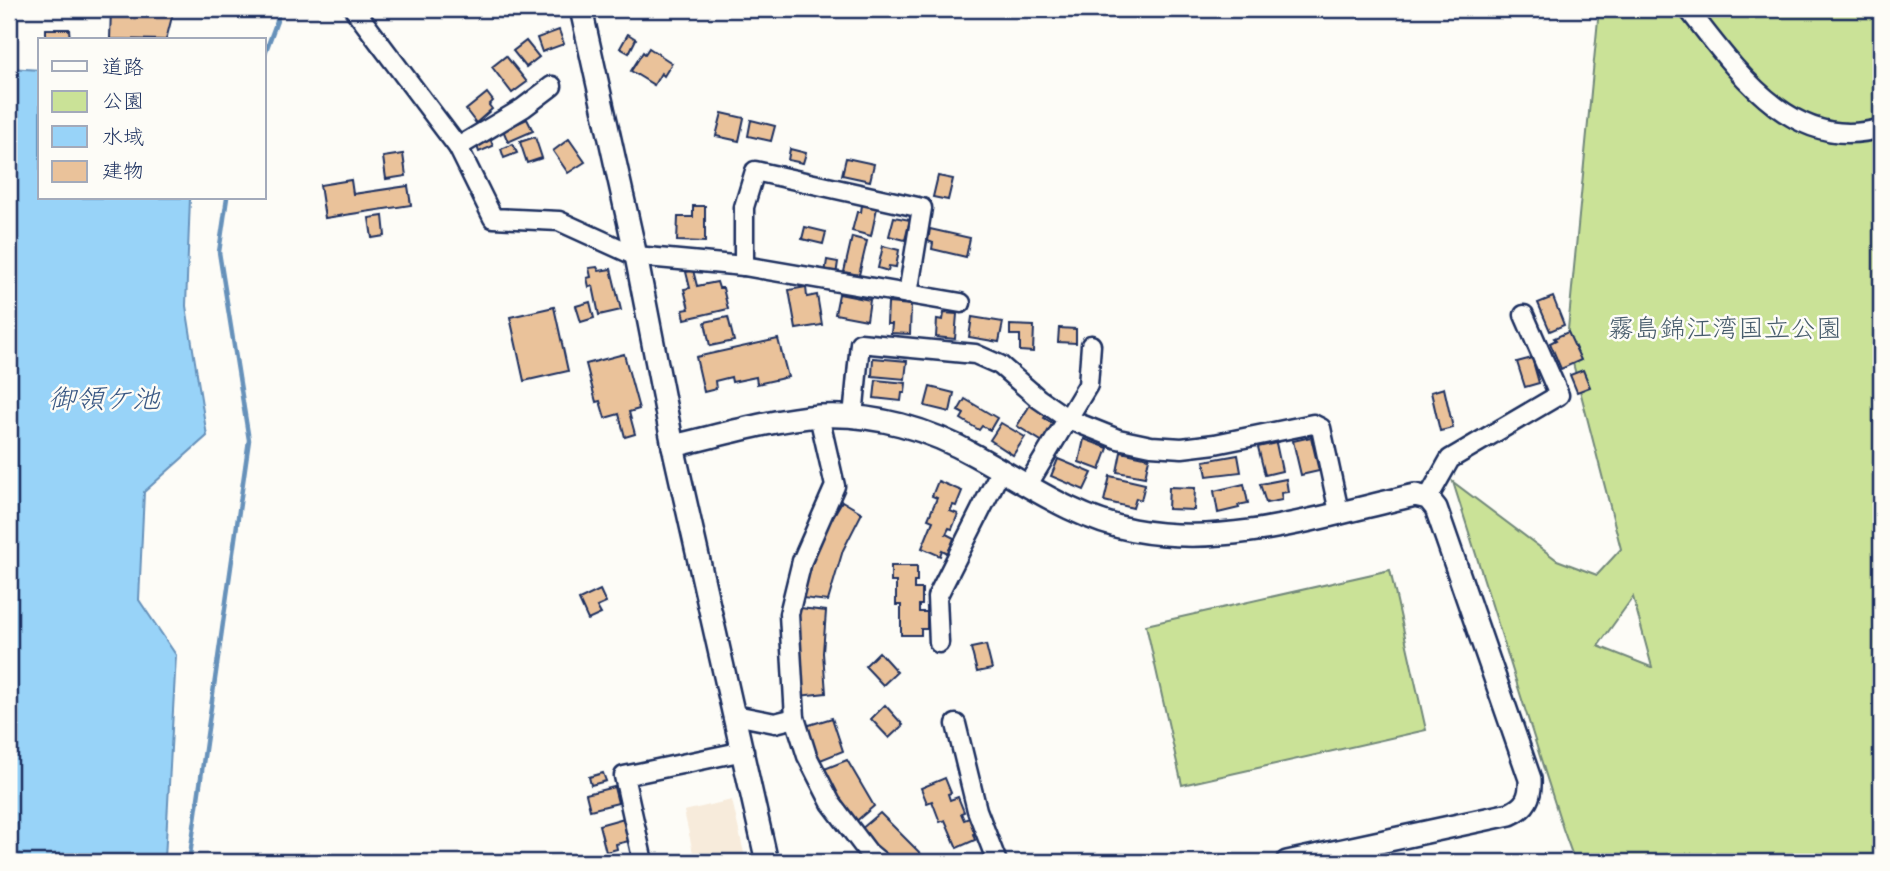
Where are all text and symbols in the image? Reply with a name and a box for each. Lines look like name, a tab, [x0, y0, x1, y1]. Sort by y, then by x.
legend	[38, 38, 266, 200]
text: 道路	[102, 52, 144, 81]
text: 公園	[102, 86, 144, 115]
text: 水域	[102, 122, 144, 151]
text: 建物	[102, 156, 144, 185]
park label: 霧島錦江湾国立公園	[1608, 310, 1842, 345]
water label: 御領ケ池	[48, 379, 161, 417]

